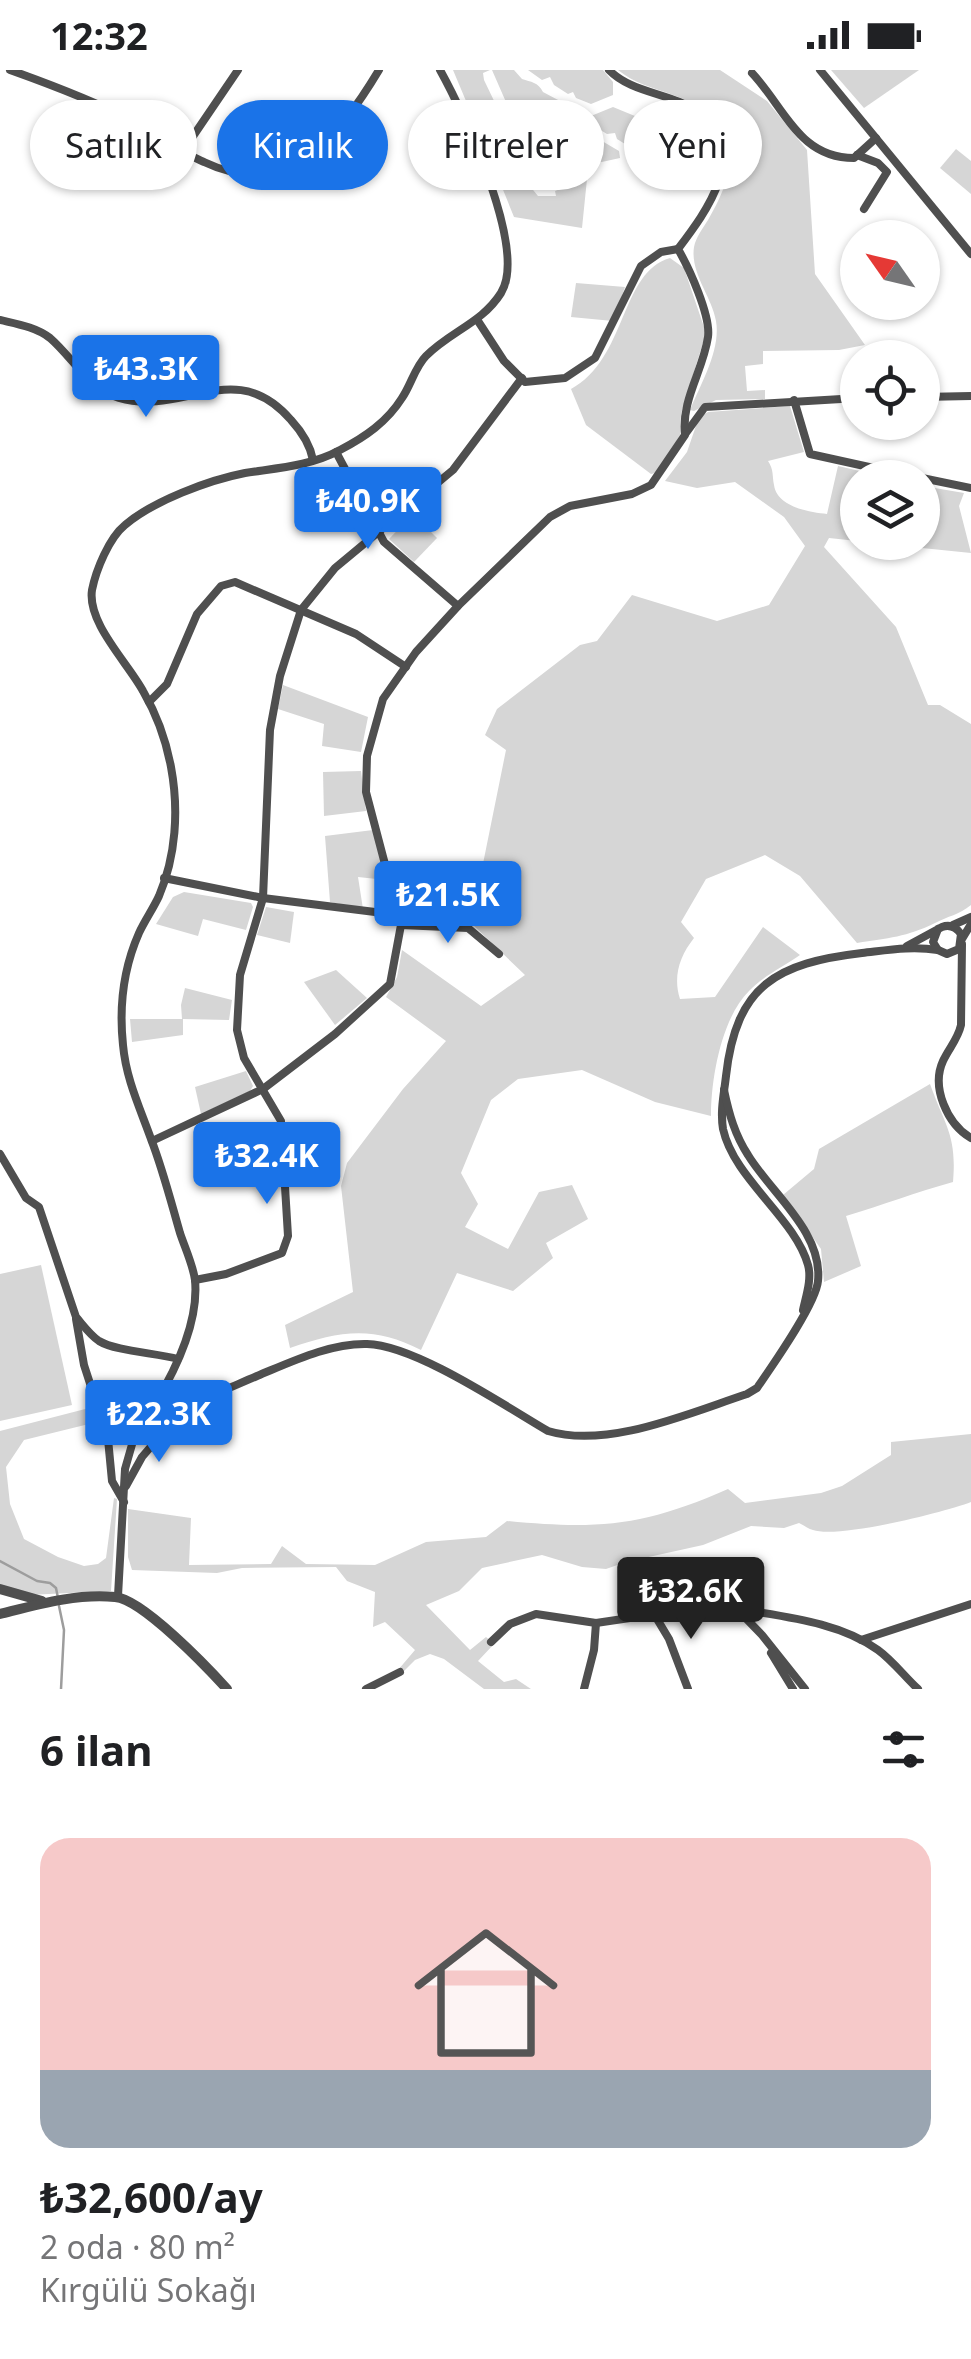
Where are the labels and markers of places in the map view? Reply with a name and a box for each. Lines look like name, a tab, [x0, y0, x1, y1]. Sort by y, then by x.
pin: ₺43.3K	[65, 335, 227, 420]
pin: ₺40.9K	[287, 467, 449, 552]
pin: ₺21.5K	[367, 861, 529, 946]
pin: ₺32.4K	[186, 1122, 348, 1207]
pin: ₺22.3K	[78, 1380, 240, 1465]
pin: ₺32.6K	[610, 1557, 772, 1642]

